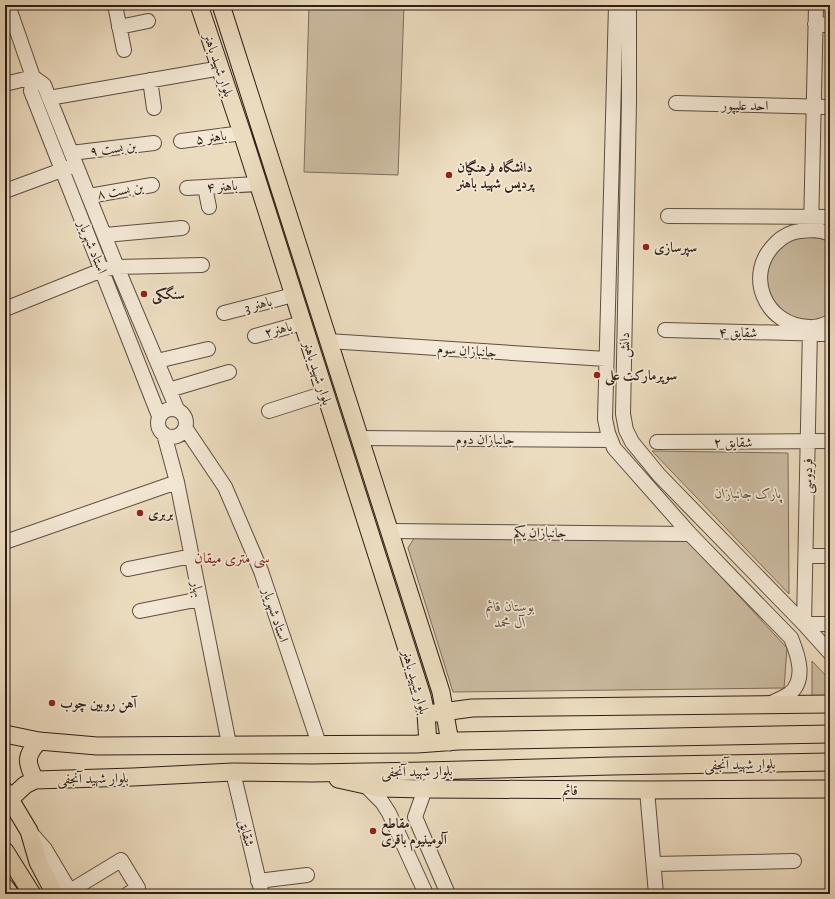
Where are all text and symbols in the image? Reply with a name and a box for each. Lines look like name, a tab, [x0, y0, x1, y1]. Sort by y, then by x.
street label: بلوار شهید باهنر	[198, 29, 237, 100]
street label: احد علیپور	[720, 97, 768, 115]
street label: باهنر ۵	[194, 127, 228, 149]
street label: بن بست ۹	[89, 137, 138, 161]
place label: دانشگاه فرهنگیان پردیس شهید باهنر	[455, 158, 535, 193]
marker: دانشگاه فرهنگیان پردیس شهید باهنر	[444, 170, 454, 180]
street label: باهنر ۴	[206, 177, 239, 197]
street label: بن بست ۸	[95, 178, 145, 204]
street label: استاد شهریار	[72, 216, 111, 277]
place label: سپرسازی	[654, 239, 697, 257]
marker: سپرسازی	[641, 242, 651, 252]
place label: سنگکی	[152, 285, 185, 305]
marker: سنگکی	[139, 289, 149, 299]
street label: باهنر 3	[242, 293, 274, 317]
street label: باهنر۲	[262, 318, 294, 342]
street label: شقایق ۴	[718, 324, 758, 342]
street label: دانش	[616, 332, 634, 358]
street label: بلوار شهید باهنر	[298, 337, 336, 408]
street label: جانبازان سوم	[436, 340, 497, 365]
place label: سوپرمارکت علی	[604, 367, 677, 386]
marker: سوپرمارکت علی	[592, 370, 602, 380]
street label: جانبازان دوم	[456, 431, 514, 452]
street label: شقایق ۲	[714, 434, 752, 452]
street label: فردوسی	[799, 458, 817, 494]
park label: پارک جانبازان	[714, 485, 783, 504]
place label: بربری	[148, 505, 174, 523]
marker: بربری	[135, 508, 145, 518]
street label: جانبازان یکم	[513, 524, 567, 546]
district label: سی متری میقان	[194, 549, 270, 569]
street label: بهار	[186, 578, 207, 599]
street label: استاد شهریار	[257, 584, 292, 645]
park label: بوستان قائم آل محمد	[486, 598, 535, 632]
street label: بلوار شهید باهنر	[397, 646, 433, 717]
place label: آهن روبین چوب	[60, 695, 139, 713]
marker: آهن روبین چوب	[47, 698, 57, 708]
street label: بلوار شهید آنجفی	[704, 755, 776, 776]
street label: بلوار شهید آنجفی	[381, 762, 453, 783]
street label: بلوار شهید آنجفی	[57, 769, 129, 790]
street label: قائم	[562, 782, 578, 803]
place label: مقاطع آلومینیوم باقری	[381, 815, 449, 852]
street label: شقایق	[234, 818, 258, 849]
marker: مقاطع آلومینیوم باقری	[368, 826, 378, 836]

